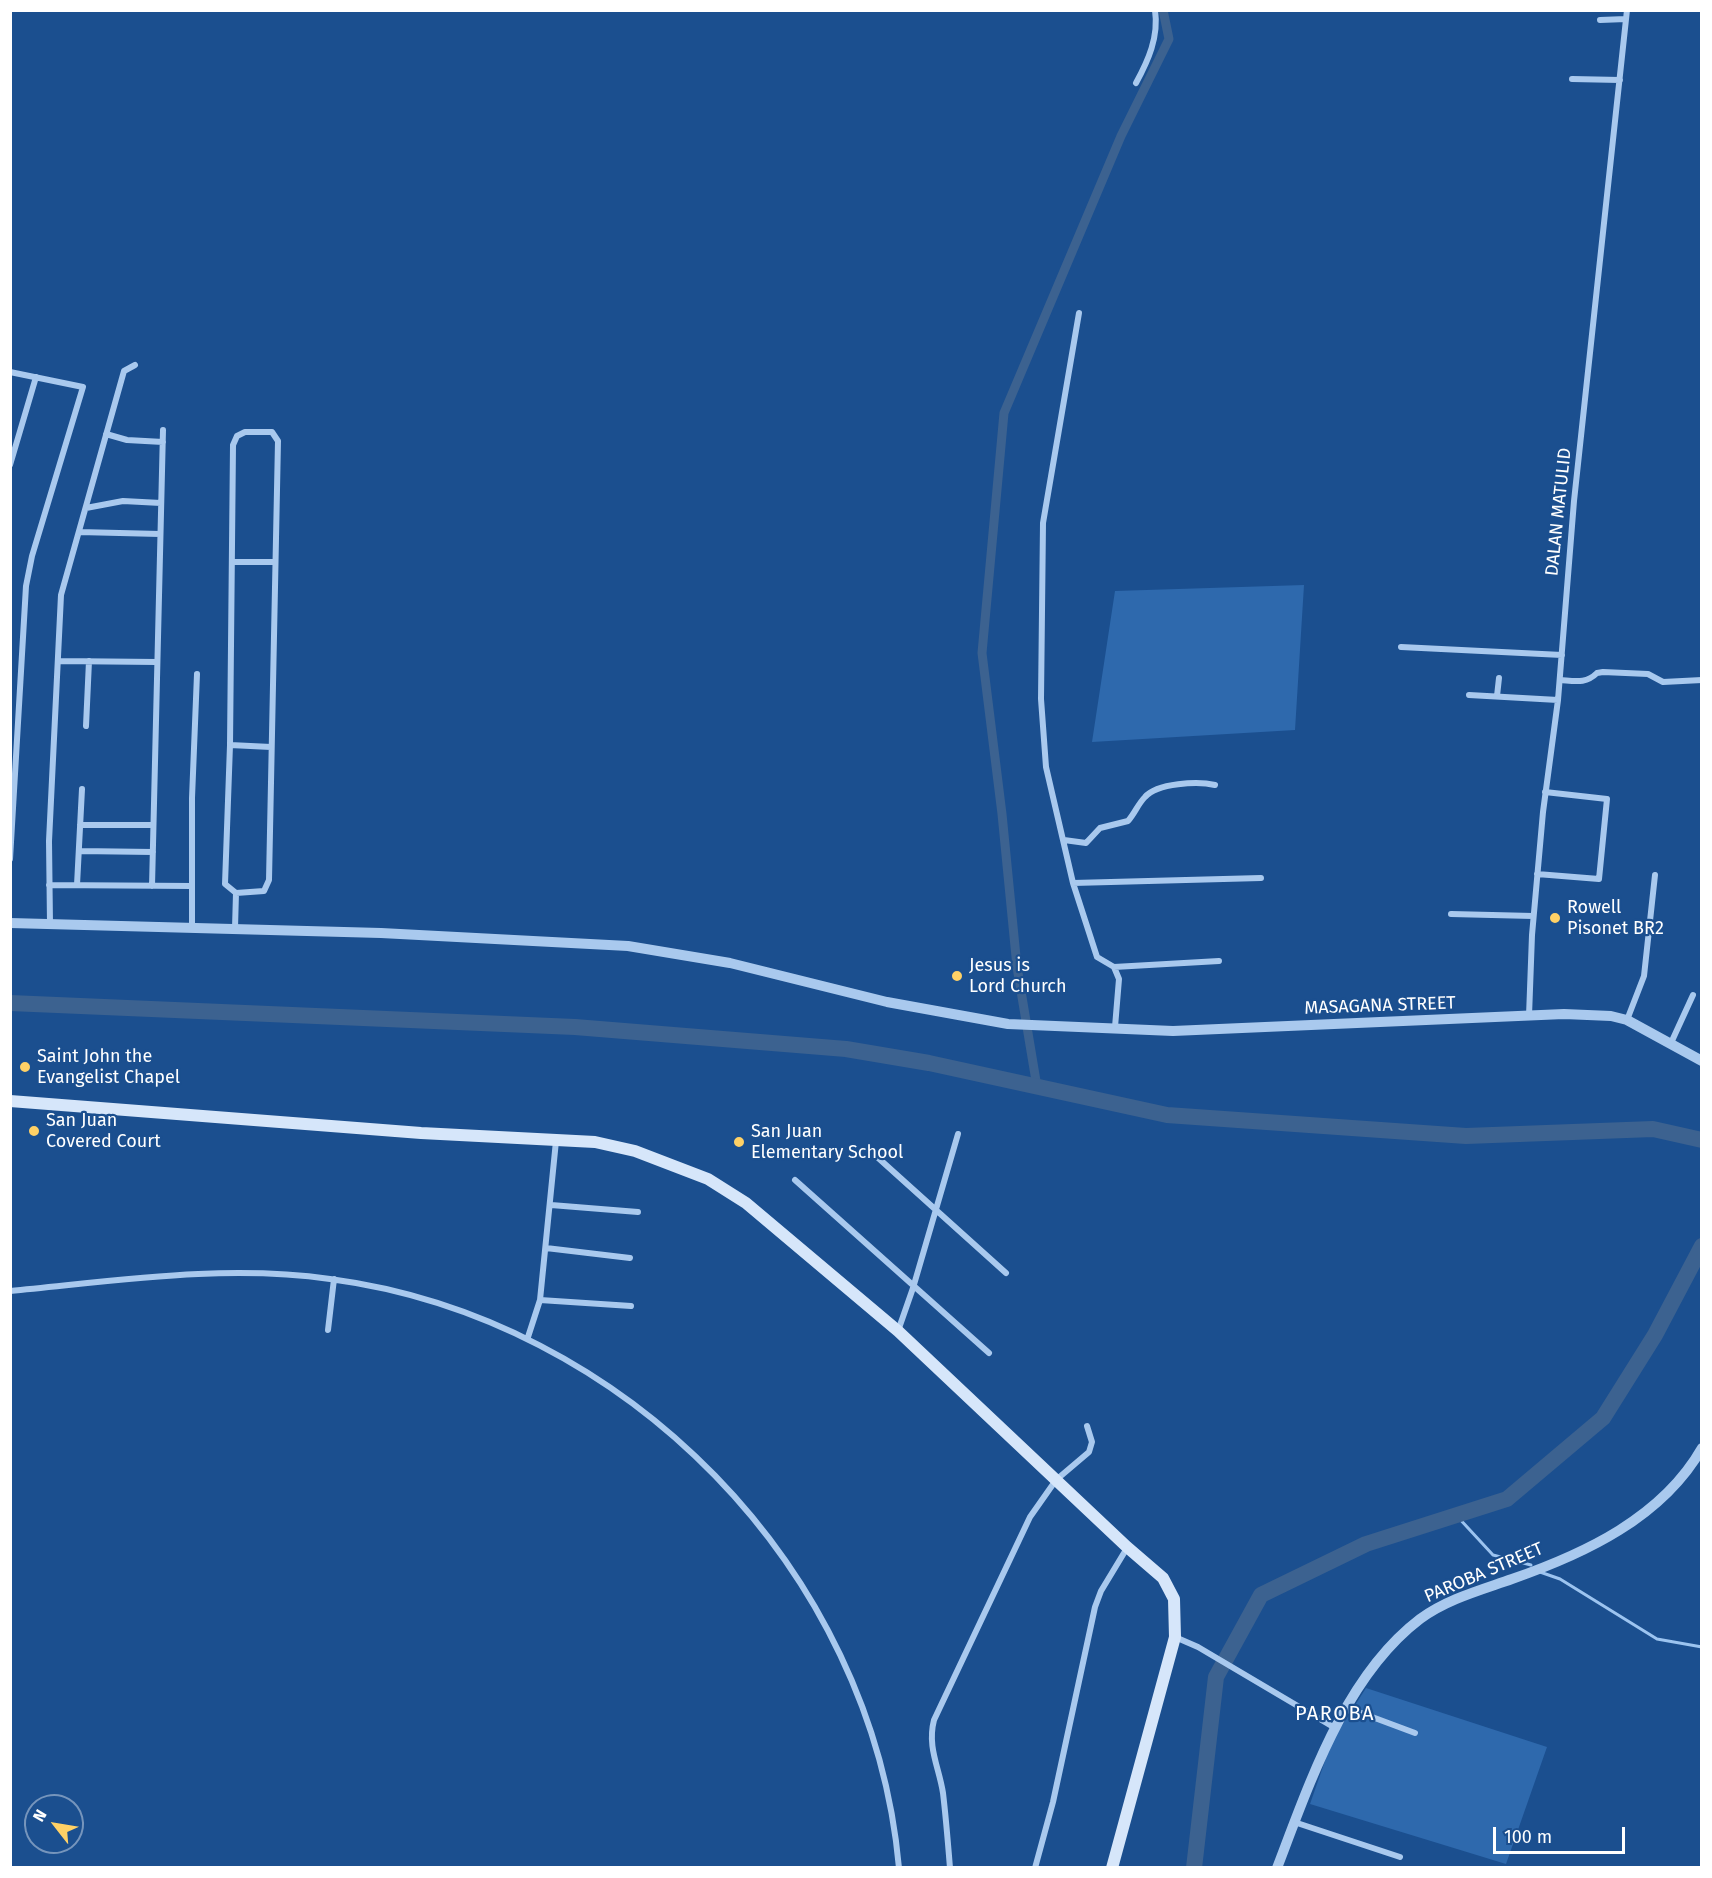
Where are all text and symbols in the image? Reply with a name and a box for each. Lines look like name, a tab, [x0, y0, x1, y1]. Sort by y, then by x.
street label: DALAN MATULID	[1542, 447, 1576, 577]
place label: Rowell Pisonet BR2	[1567, 897, 1664, 940]
marker: Rowell Pisonet BR2	[1548, 911, 1562, 925]
place label: Jesus is Lord Church	[969, 955, 1066, 998]
marker: Jesus is Lord Church	[950, 969, 964, 983]
street label: MASAGANA STREET	[1304, 993, 1456, 1019]
place label: Saint John the Evangelist Chapel	[37, 1046, 180, 1088]
marker: Saint John the Evangelist Chapel	[18, 1060, 32, 1074]
place label: San Juan Covered Court	[46, 1110, 161, 1152]
place label: San Juan Elementary School	[751, 1121, 903, 1164]
marker: San Juan Covered Court	[27, 1124, 41, 1138]
marker: San Juan Elementary School	[732, 1135, 746, 1149]
street label: PAROBA STREET	[1421, 1538, 1547, 1608]
district label: PAROBA	[1295, 1702, 1375, 1726]
north arrow	[24, 1794, 84, 1854]
text: N	[29, 1806, 51, 1825]
scale bar	[1496, 1815, 1628, 1853]
text: 100 m	[1504, 1826, 1552, 1848]

